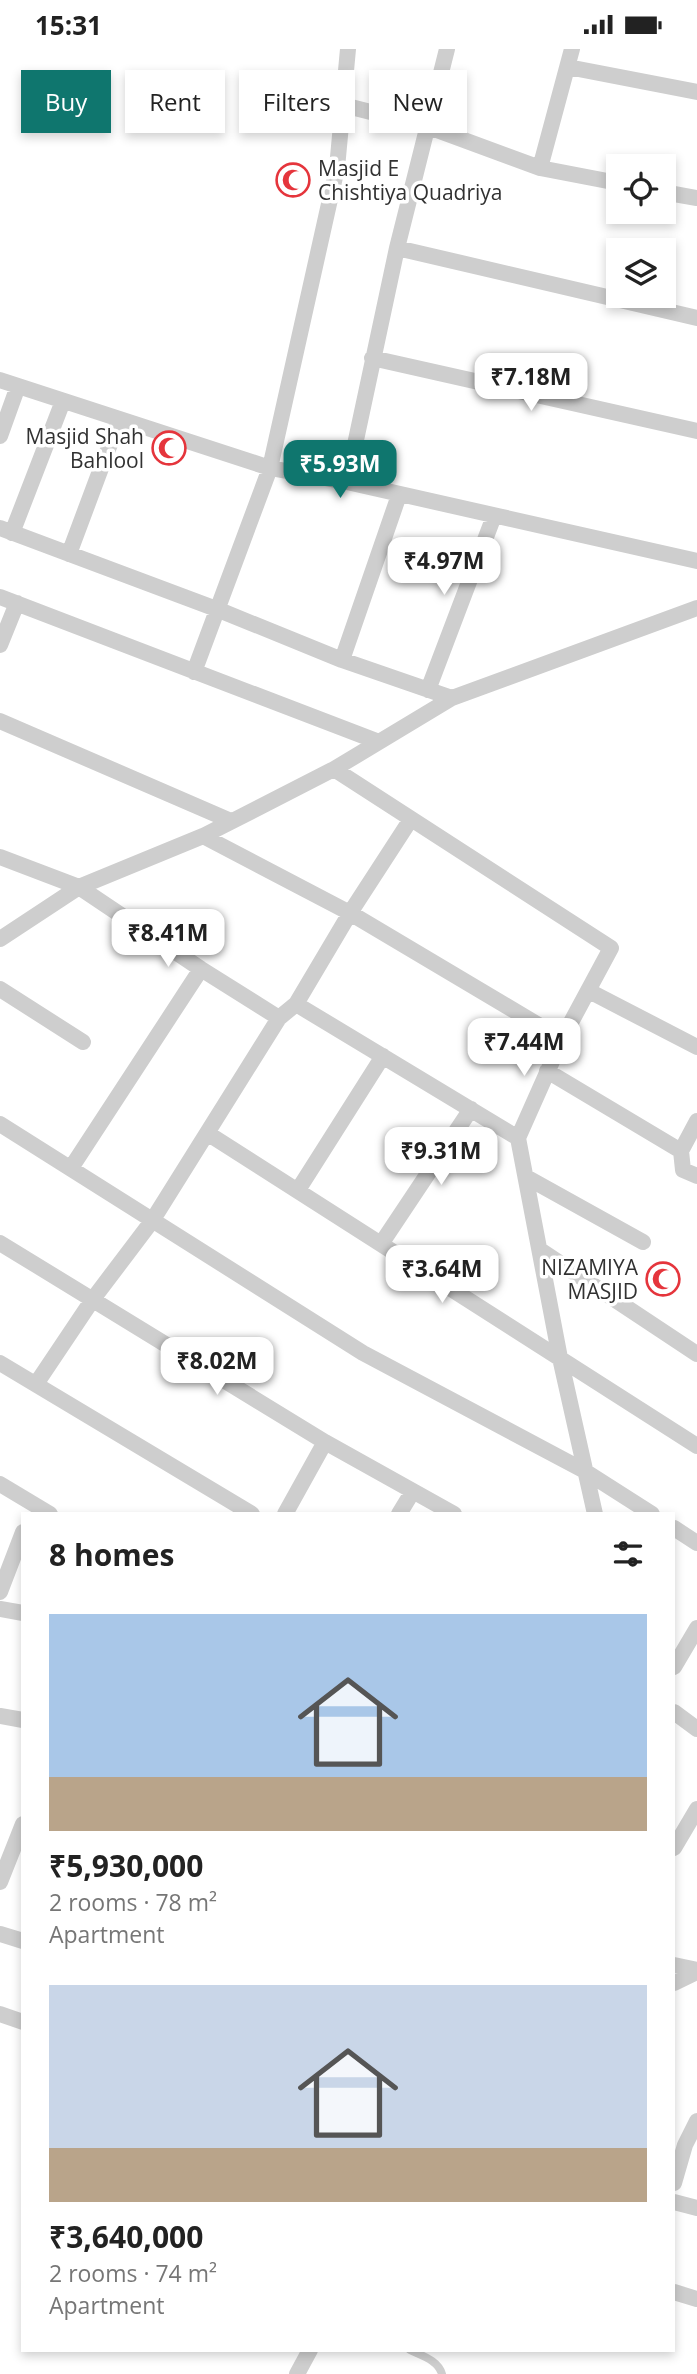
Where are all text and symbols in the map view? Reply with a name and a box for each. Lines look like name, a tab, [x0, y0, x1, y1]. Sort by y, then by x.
text: 15:31	[35, 7, 102, 43]
chip: Buy	[21, 70, 111, 133]
chip: Rent	[125, 70, 225, 133]
chip: Filters	[239, 70, 355, 133]
chip: New	[369, 70, 467, 133]
place label: Masjid E Chishtiya Quadriya	[318, 154, 503, 206]
map controls	[606, 154, 676, 308]
button: locate	[606, 154, 676, 224]
mosque icon: Masjid E Chishtiya Quadriya	[274, 161, 312, 199]
button: layers	[606, 238, 676, 308]
pin: ₹7.18M	[474, 353, 588, 413]
text: ₹7.18M	[491, 360, 571, 392]
place label: Masjid Shah Bahlool	[26, 422, 144, 474]
mosque icon: Masjid Shah Bahlool	[150, 429, 188, 467]
pin: ₹5.93M	[283, 441, 397, 500]
text: ₹5.93M	[300, 447, 380, 479]
pin: ₹4.97M	[387, 538, 501, 597]
text: ₹4.97M	[404, 544, 484, 576]
pin: ₹8.41M	[111, 909, 225, 969]
text: ₹8.41M	[128, 916, 208, 948]
pin: ₹7.44M	[467, 1019, 581, 1078]
text: ₹7.44M	[484, 1025, 564, 1057]
pin: ₹9.31M	[384, 1127, 498, 1187]
text: ₹9.31M	[401, 1134, 481, 1166]
pin: ₹3.64M	[385, 1245, 499, 1305]
text: ₹3.64M	[402, 1252, 482, 1284]
place label: NIZAMIYA MASJID	[541, 1253, 639, 1305]
mosque icon: NIZAMIYA MASJID	[644, 1260, 682, 1298]
pin: ₹8.02M	[160, 1337, 274, 1397]
text: ₹8.02M	[177, 1344, 257, 1376]
text: 8 homes	[49, 1534, 174, 1575]
icon: filters	[609, 1535, 647, 1573]
icon: home	[285, 1659, 411, 1785]
text: ₹5,930,000	[49, 1845, 203, 1886]
text: 2 rooms · 78 m²	[49, 1886, 217, 1918]
text: Apartment	[49, 1918, 165, 1950]
icon: home	[285, 2030, 411, 2156]
text: ₹3,640,000	[49, 2216, 203, 2257]
text: 2 rooms · 74 m²	[49, 2257, 217, 2289]
text: Apartment	[49, 2289, 165, 2321]

